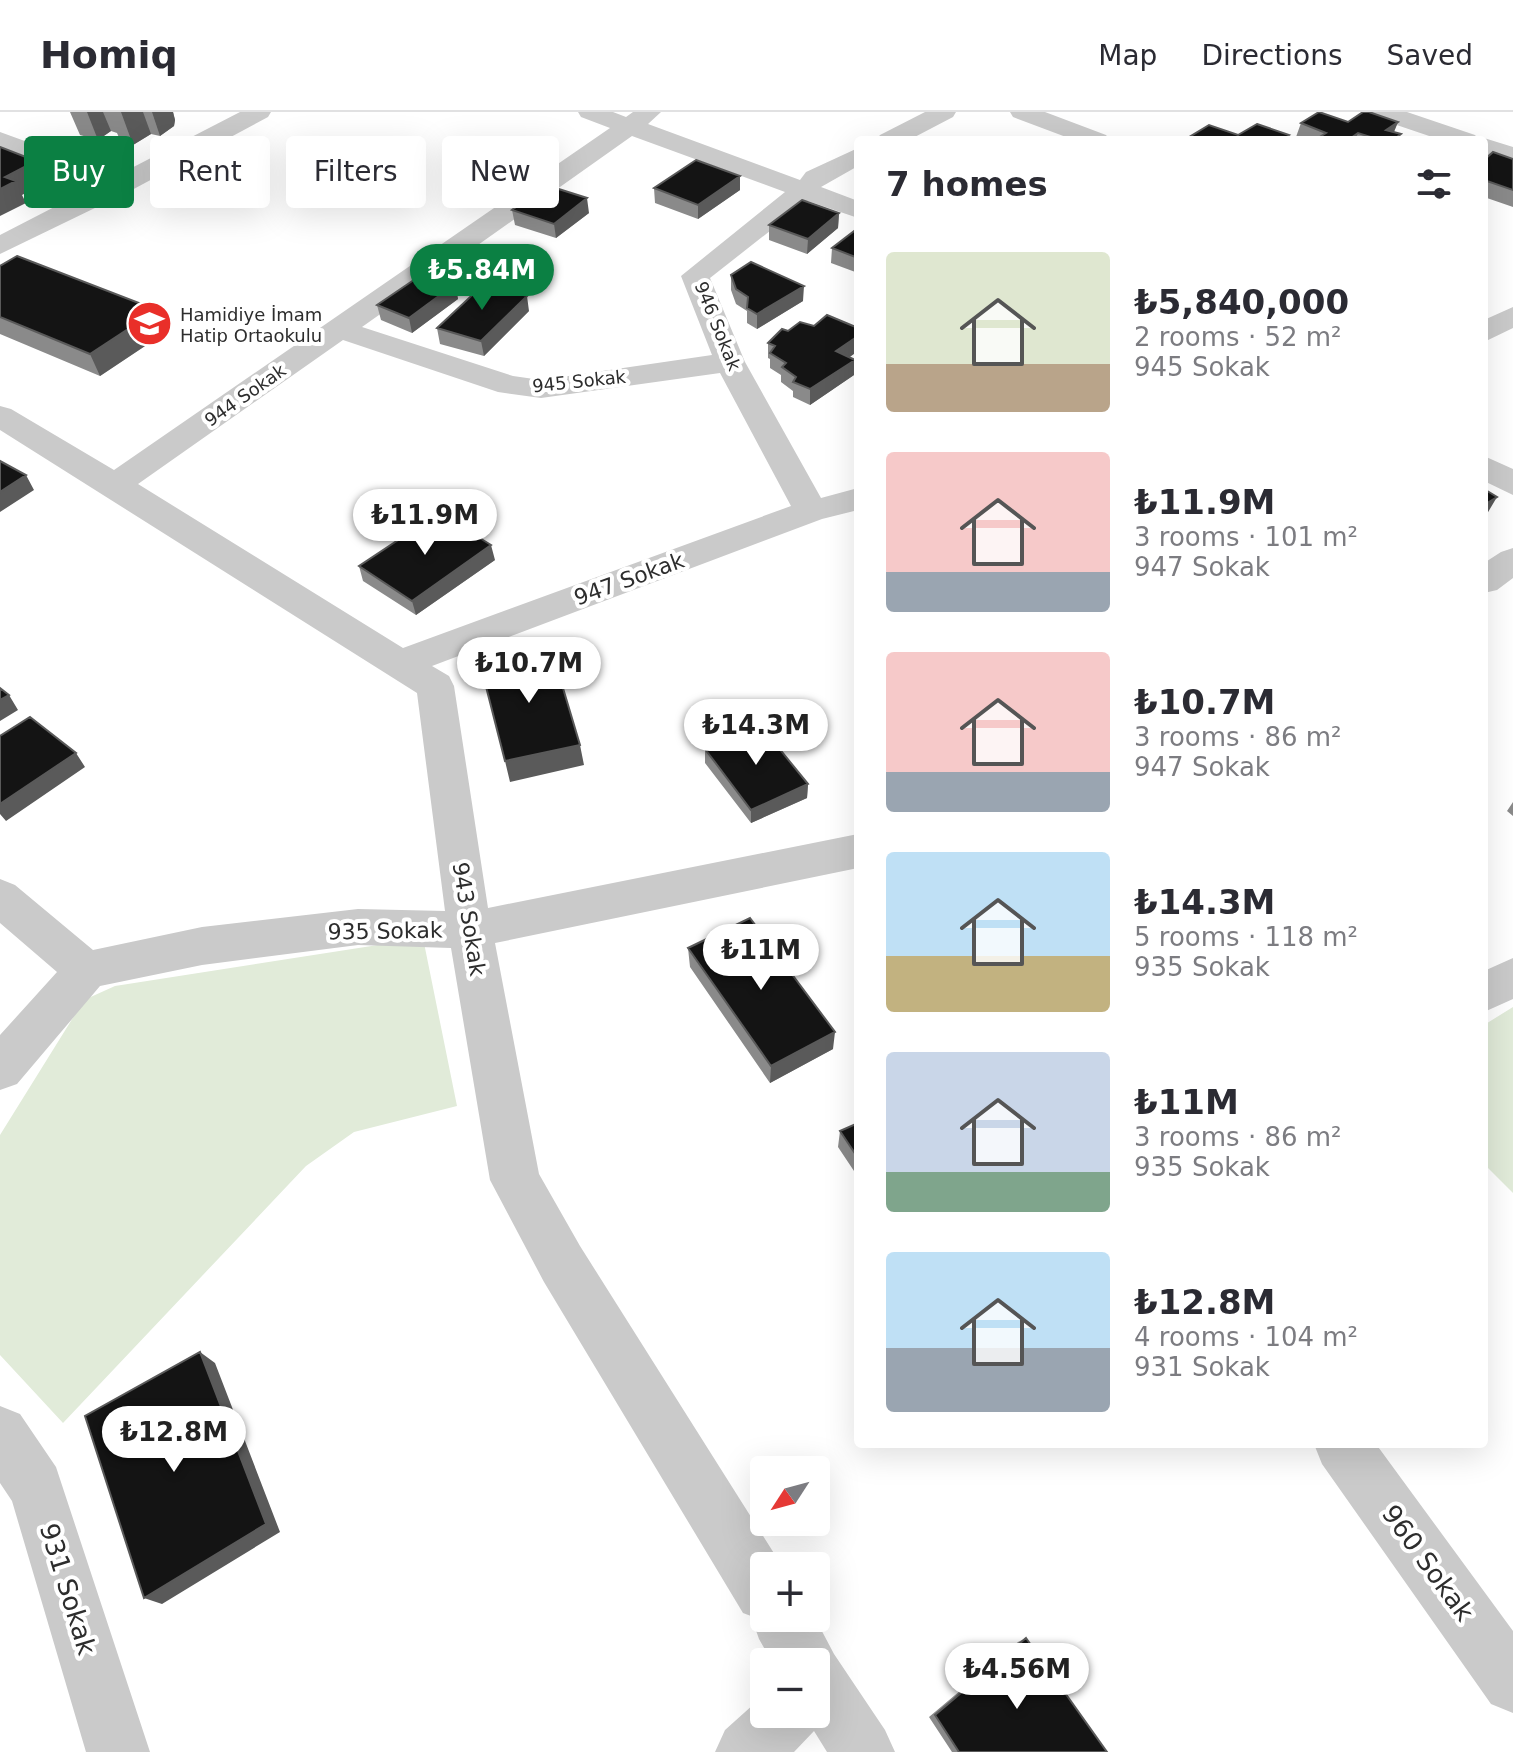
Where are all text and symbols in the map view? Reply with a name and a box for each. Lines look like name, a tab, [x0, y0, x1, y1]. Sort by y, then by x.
text: Homiq	[40, 33, 178, 77]
text: Map	[1098, 39, 1157, 72]
text: Directions	[1201, 39, 1342, 72]
text: Saved	[1386, 39, 1473, 72]
chip: Buy	[24, 136, 134, 208]
chip: Rent	[150, 136, 270, 208]
chip: Filters	[286, 136, 426, 208]
chip: New	[442, 136, 559, 208]
icon: filters	[1412, 162, 1456, 206]
text: 7 homes	[886, 164, 1048, 204]
pin: ₺5.84M	[417, 244, 547, 312]
text: ₺5.84M	[428, 255, 536, 285]
street label: 946 Sokak	[691, 278, 746, 374]
text: ₺5,840,000	[1134, 282, 1349, 322]
icon: home	[950, 284, 1046, 380]
school or university icon: Hamidiye İmam Hatip Ortaokulu	[125, 300, 173, 348]
place label: Hamidiye İmam Hatip Ortaokulu	[180, 304, 322, 346]
text: 2 rooms · 52 m²	[1134, 322, 1342, 352]
text: 945 Sokak	[1134, 352, 1270, 382]
street label: 944 Sokak	[200, 359, 290, 431]
street label: 945 Sokak	[531, 366, 627, 396]
text: ₺11.9M	[1134, 482, 1275, 522]
icon: home	[950, 484, 1046, 580]
pin: ₺11.9M	[360, 489, 490, 557]
text: ₺11.9M	[371, 500, 479, 530]
text: 3 rooms · 101 m²	[1134, 522, 1358, 552]
street label: 947 Sokak	[571, 548, 688, 610]
text: 947 Sokak	[1134, 552, 1270, 582]
pin: ₺10.7M	[464, 637, 594, 705]
text: ₺10.7M	[475, 648, 583, 678]
text: ₺10.7M	[1134, 682, 1275, 722]
icon: home	[950, 684, 1046, 780]
pin: ₺14.3M	[691, 699, 821, 767]
text: ₺14.3M	[702, 710, 810, 740]
text: 3 rooms · 86 m²	[1134, 722, 1342, 752]
text: 947 Sokak	[1134, 752, 1270, 782]
street label: 943 Sokak	[448, 860, 490, 978]
text: ₺14.3M	[1134, 882, 1275, 922]
icon: home	[950, 884, 1046, 980]
street label: 935 Sokak	[327, 917, 443, 945]
text: 5 rooms · 118 m²	[1134, 922, 1358, 952]
pin: ₺11M	[714, 924, 808, 992]
text: ₺11M	[721, 935, 801, 965]
text: 935 Sokak	[1134, 952, 1270, 982]
text: ₺11M	[1134, 1082, 1239, 1122]
icon: home	[950, 1084, 1046, 1180]
text: 3 rooms · 86 m²	[1134, 1122, 1342, 1152]
text: 935 Sokak	[1134, 1152, 1270, 1182]
text: ₺12.8M	[1134, 1282, 1275, 1322]
icon: home	[950, 1284, 1046, 1380]
text: 4 rooms · 104 m²	[1134, 1322, 1358, 1352]
text: 931 Sokak	[1134, 1352, 1270, 1382]
pin: ₺12.8M	[109, 1406, 239, 1474]
text: ₺12.8M	[120, 1417, 228, 1447]
north arrow	[750, 1456, 830, 1536]
map controls	[750, 1456, 830, 1728]
street label: 960 Sokak	[1376, 1499, 1480, 1627]
street label: 931 Sokak	[34, 1520, 102, 1658]
button: +	[750, 1552, 830, 1632]
pin: ₺4.56M	[952, 1643, 1082, 1711]
button: −	[750, 1648, 830, 1728]
text: ₺4.56M	[963, 1654, 1071, 1684]

